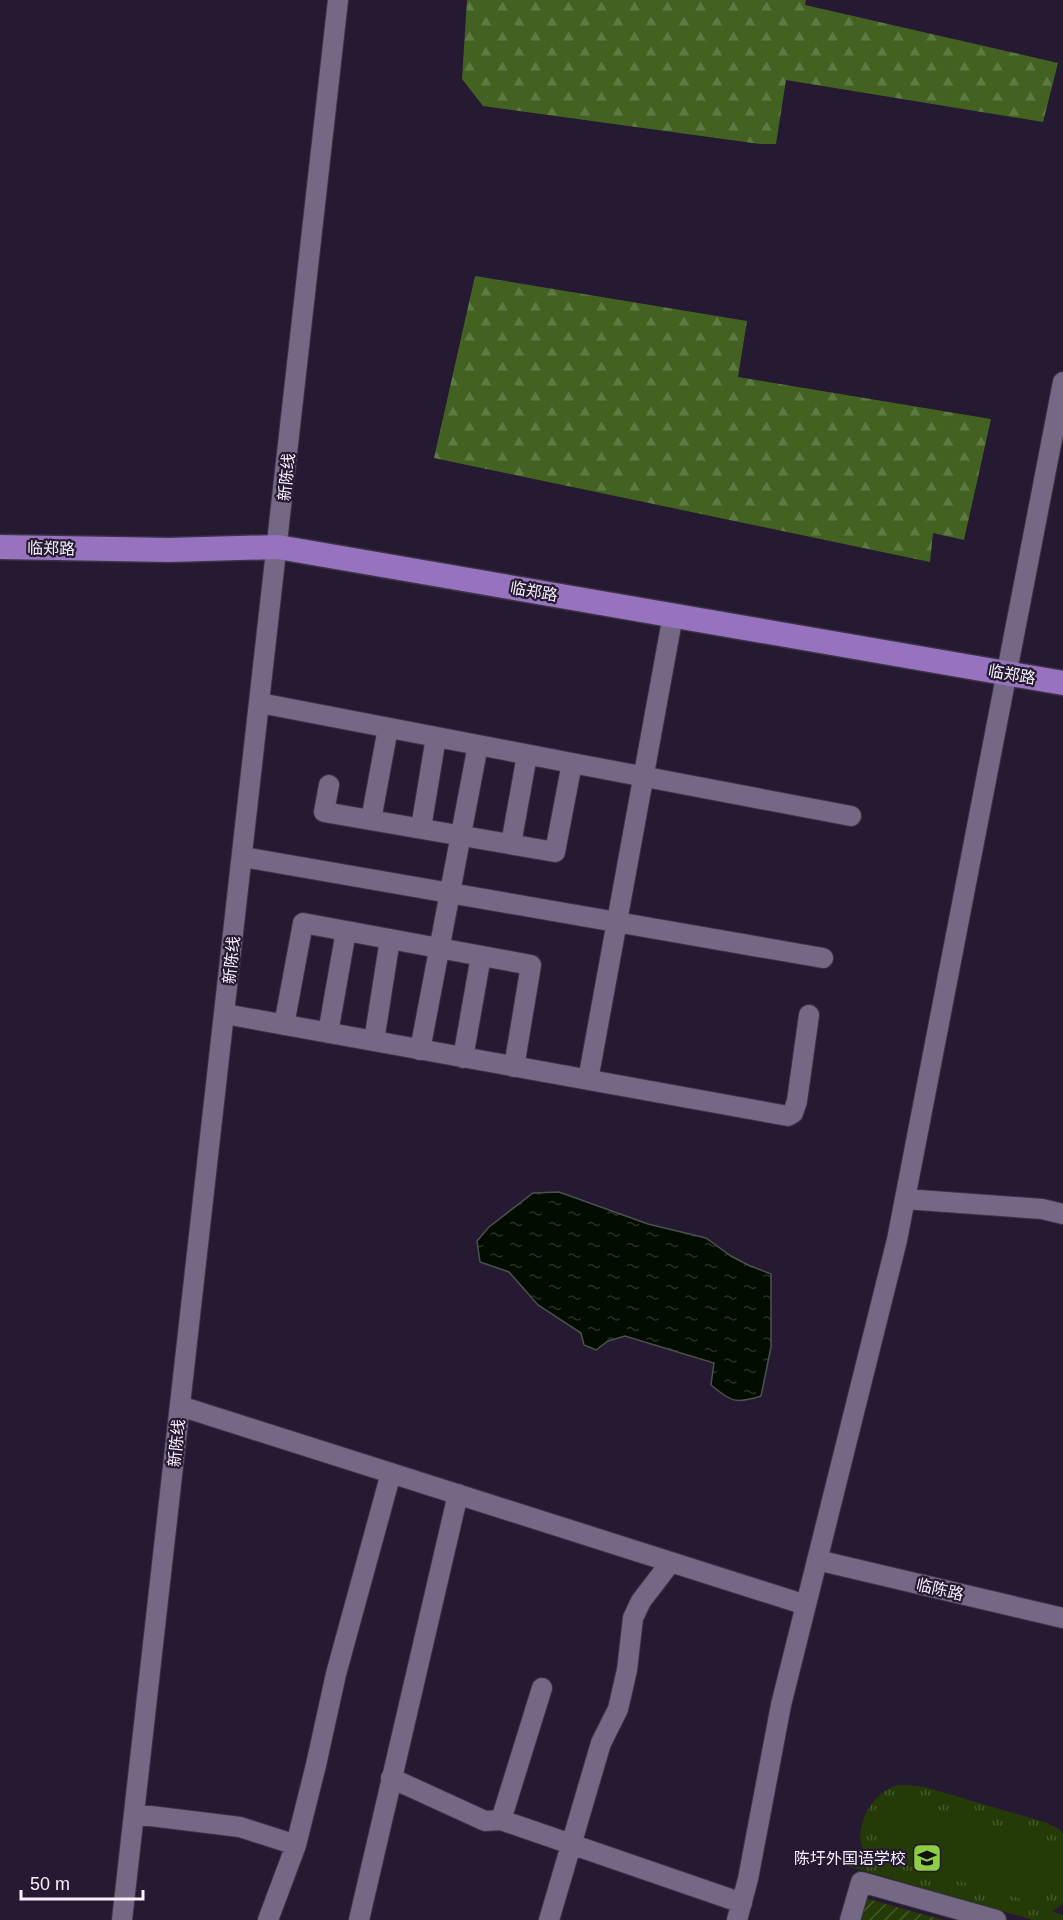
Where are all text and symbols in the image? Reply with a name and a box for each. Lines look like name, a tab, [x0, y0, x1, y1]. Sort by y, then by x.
street label: 新陈线	[276, 452, 297, 502]
street label: 临郑路	[27, 540, 75, 557]
street label: 临郑路	[509, 579, 559, 604]
street label: 临郑路	[987, 662, 1037, 687]
street label: 新陈线	[221, 935, 242, 985]
street label: 新陈线	[166, 1418, 187, 1468]
street label: 临陈路	[915, 1576, 965, 1603]
school or university icon: 陈圩外国语学校	[911, 1842, 943, 1874]
place label: 陈圩外国语学校	[794, 1850, 906, 1867]
scale bar	[21, 1863, 142, 1901]
text: 50 m	[30, 1874, 70, 1894]

